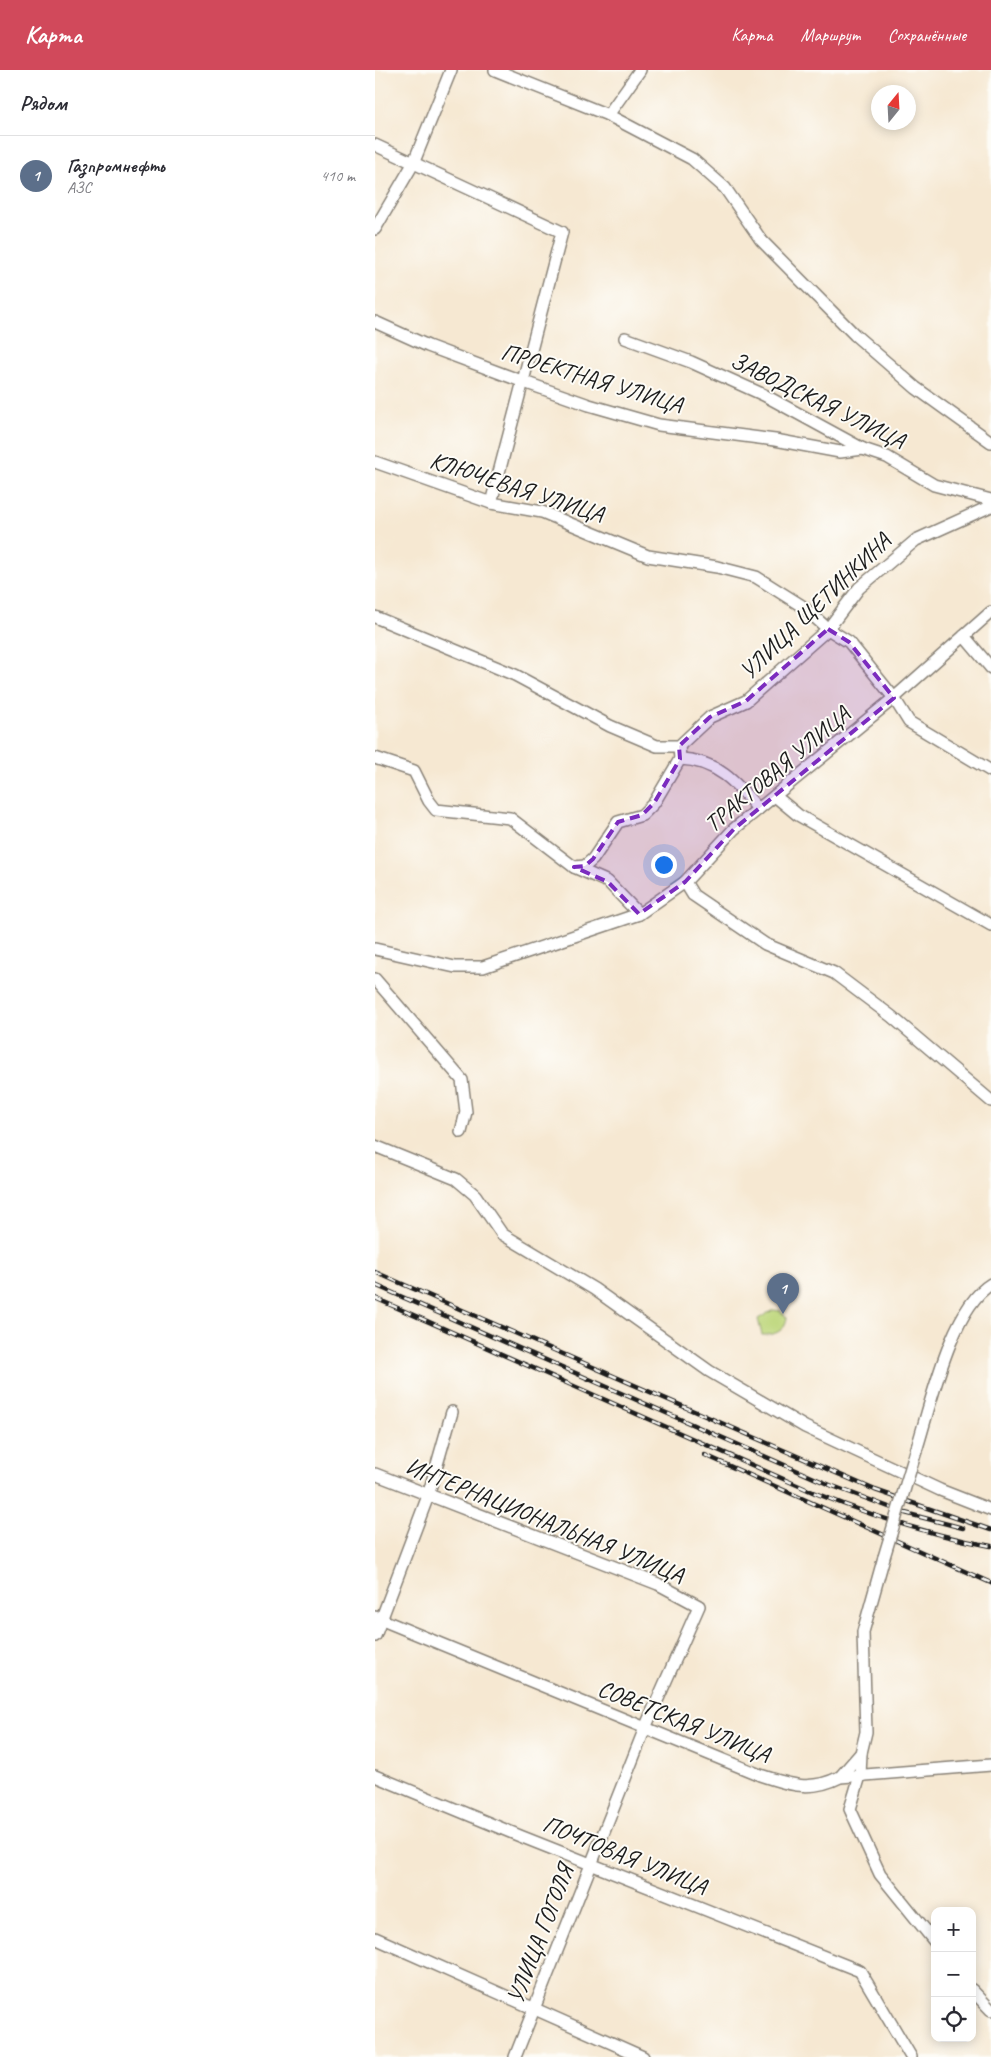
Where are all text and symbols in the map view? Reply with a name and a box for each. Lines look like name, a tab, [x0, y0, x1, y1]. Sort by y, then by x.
text: Карта	[25, 20, 82, 50]
text: Карта	[731, 24, 772, 46]
text: Маршрут	[800, 24, 860, 46]
text: Сохранённые	[888, 24, 966, 46]
north arrow	[871, 85, 916, 130]
text: Рядом	[20, 90, 67, 116]
text: Газпромнефть	[67, 154, 165, 178]
text: 1	[32, 166, 40, 186]
text: 410 m	[321, 166, 355, 186]
text: АЗС	[67, 178, 91, 198]
street label: ПРОЕКТНАЯ УЛИЦА	[498, 336, 687, 420]
street label: ЗАВОДСКАЯ УЛИЦА	[726, 345, 911, 456]
street label: КЛЮЧЕВАЯ УЛИЦА	[426, 445, 609, 530]
street label: УЛИЦА ЩЕТИНКИНА	[733, 526, 898, 686]
street label: ТРАКТОВАЯ УЛИЦА	[698, 699, 857, 839]
your location	[651, 852, 677, 878]
pin: 1	[767, 1273, 799, 1314]
street label: ИНТЕРНАЦИОНАЛЬНАЯ УЛИЦА	[402, 1450, 689, 1590]
street label: СОВЕТСКАЯ УЛИЦА	[594, 1673, 775, 1770]
street label: ПОЧТОВАЯ УЛИЦА	[539, 1808, 712, 1902]
street label: УЛИЦА ГОГОЛЯ	[500, 1857, 581, 2008]
map controls	[931, 1907, 976, 2042]
button: +	[931, 1907, 976, 1952]
button: −	[931, 1952, 976, 1997]
button: locate	[931, 1997, 976, 2042]

